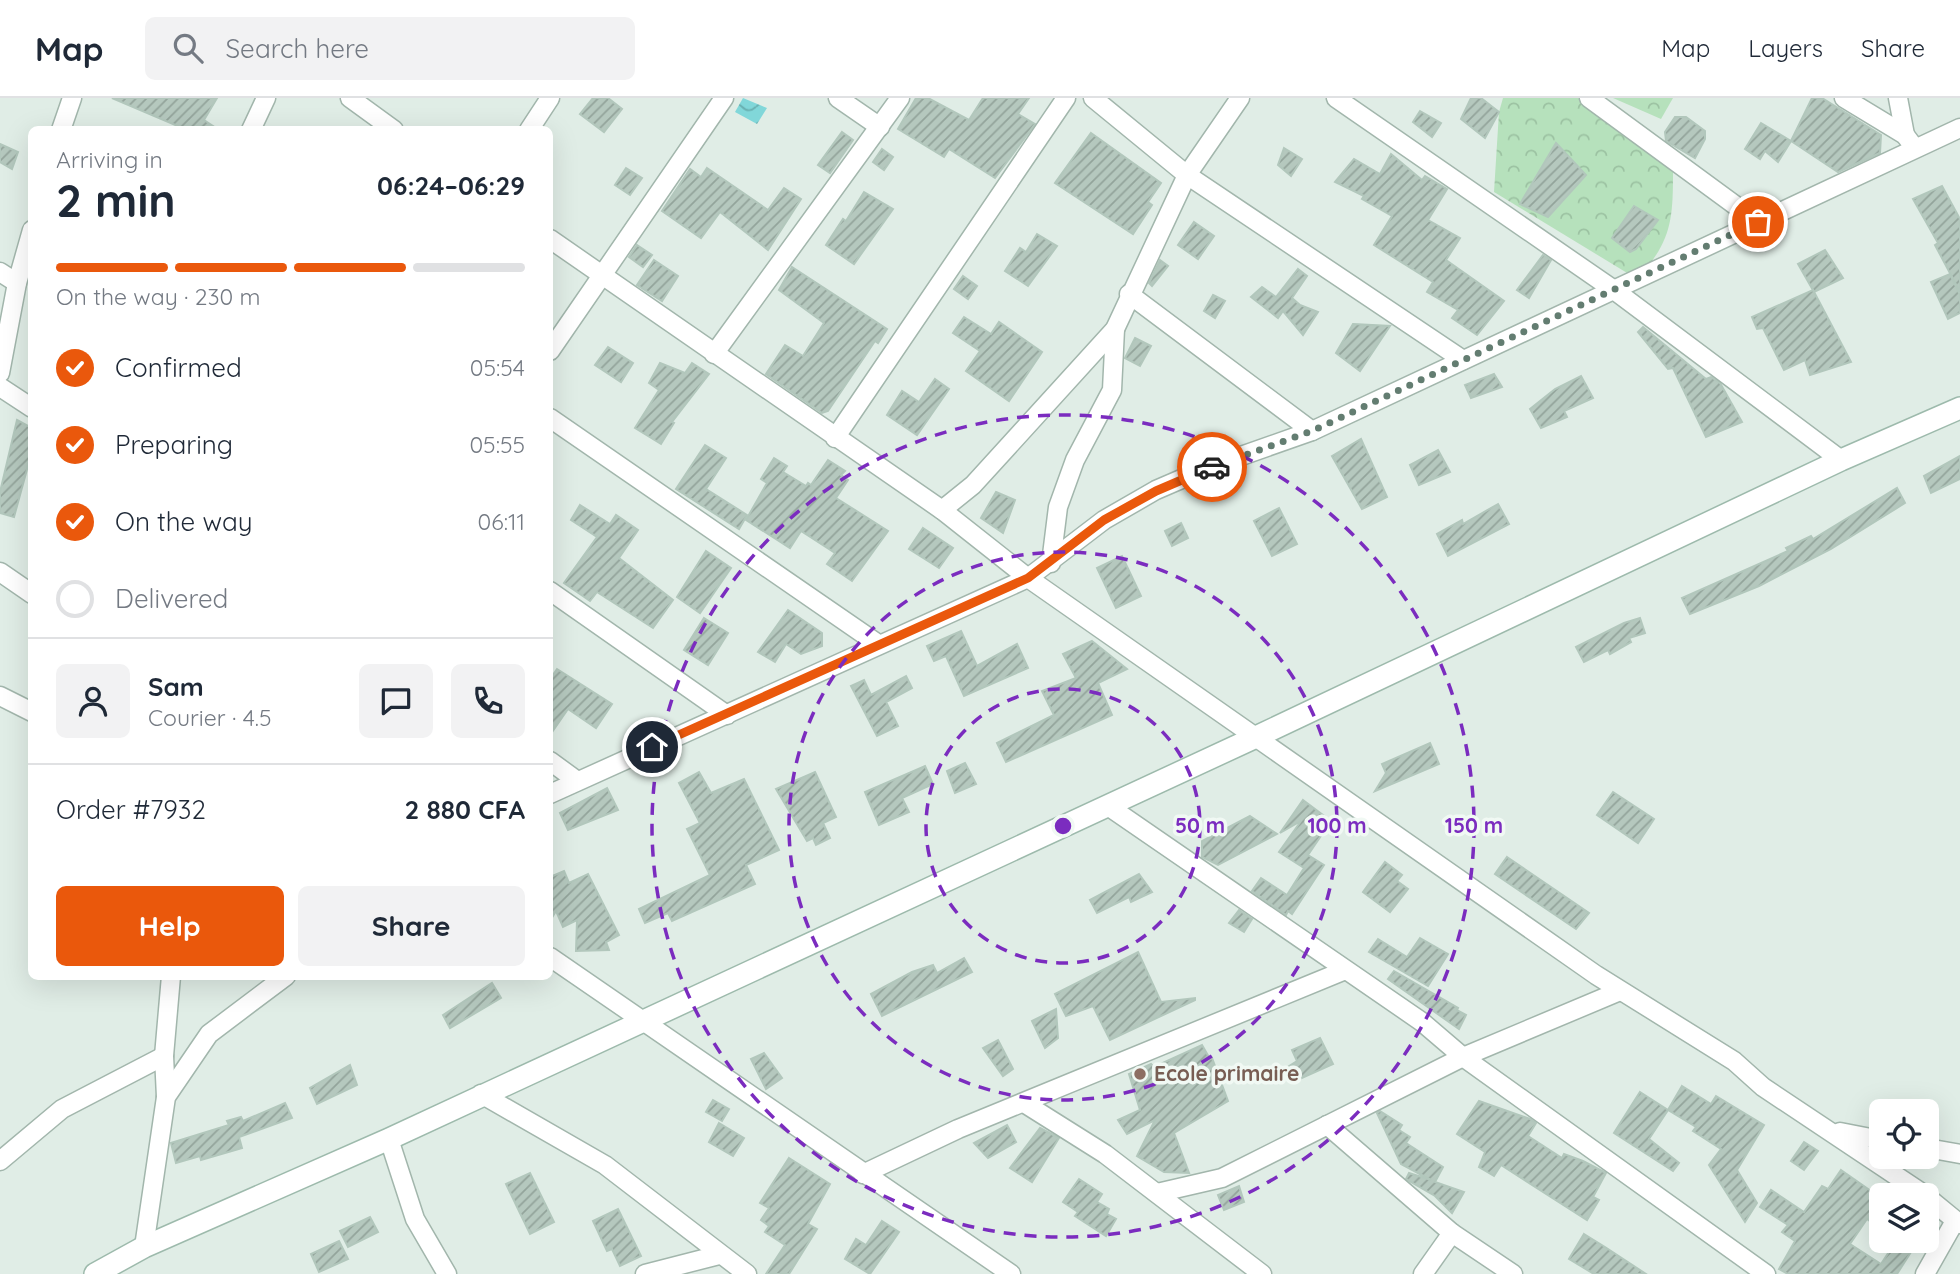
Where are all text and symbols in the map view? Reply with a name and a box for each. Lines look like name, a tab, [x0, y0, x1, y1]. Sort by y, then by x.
search box	[145, 17, 635, 80]
text: Map	[35, 28, 103, 69]
icon: search	[169, 29, 207, 67]
text: Search here	[225, 32, 369, 65]
text: Map	[1661, 33, 1710, 63]
text: Layers	[1748, 33, 1823, 63]
text: Share	[1861, 33, 1925, 63]
text: Arriving in	[56, 145, 163, 174]
text: 06:24–06:29	[377, 169, 525, 202]
text: 2 min	[56, 171, 176, 229]
pin	[1728, 192, 1788, 252]
icon: bag	[1739, 203, 1777, 241]
text: On the way · 230 m	[56, 282, 261, 311]
icon: check	[56, 349, 94, 387]
text: Confirmed	[115, 351, 242, 384]
text: 05:54	[470, 353, 525, 382]
icon: check	[56, 426, 94, 464]
text: Preparing	[115, 428, 233, 461]
text: 05:55	[469, 430, 525, 459]
courier	[1177, 432, 1247, 502]
icon: car	[1193, 448, 1231, 486]
icon: check	[56, 503, 94, 541]
text: On the way	[115, 505, 253, 538]
text: 06:11	[478, 507, 525, 536]
text: Delivered	[115, 582, 228, 615]
button: person	[56, 664, 130, 738]
button: chat	[359, 664, 433, 738]
button: phone	[451, 664, 525, 738]
text: Sam	[148, 670, 204, 703]
text: Courier · 4.5	[148, 703, 272, 732]
pin	[622, 717, 682, 777]
icon: home	[633, 728, 671, 766]
text: Order #7932	[56, 793, 206, 826]
text: 2 880 CFA	[404, 793, 525, 826]
text: 50 m	[1175, 812, 1225, 838]
text: 100 m	[1307, 812, 1367, 838]
text: 150 m	[1445, 812, 1503, 838]
centre of rings	[1051, 814, 1075, 838]
button: Help	[56, 886, 284, 966]
button: Share	[298, 886, 525, 966]
place label: Ecole primaire	[1154, 1060, 1299, 1086]
marker: Ecole primaire	[1132, 1066, 1148, 1082]
map controls	[1869, 1099, 1939, 1253]
button: locate	[1869, 1099, 1939, 1169]
button: layers	[1869, 1183, 1939, 1253]

